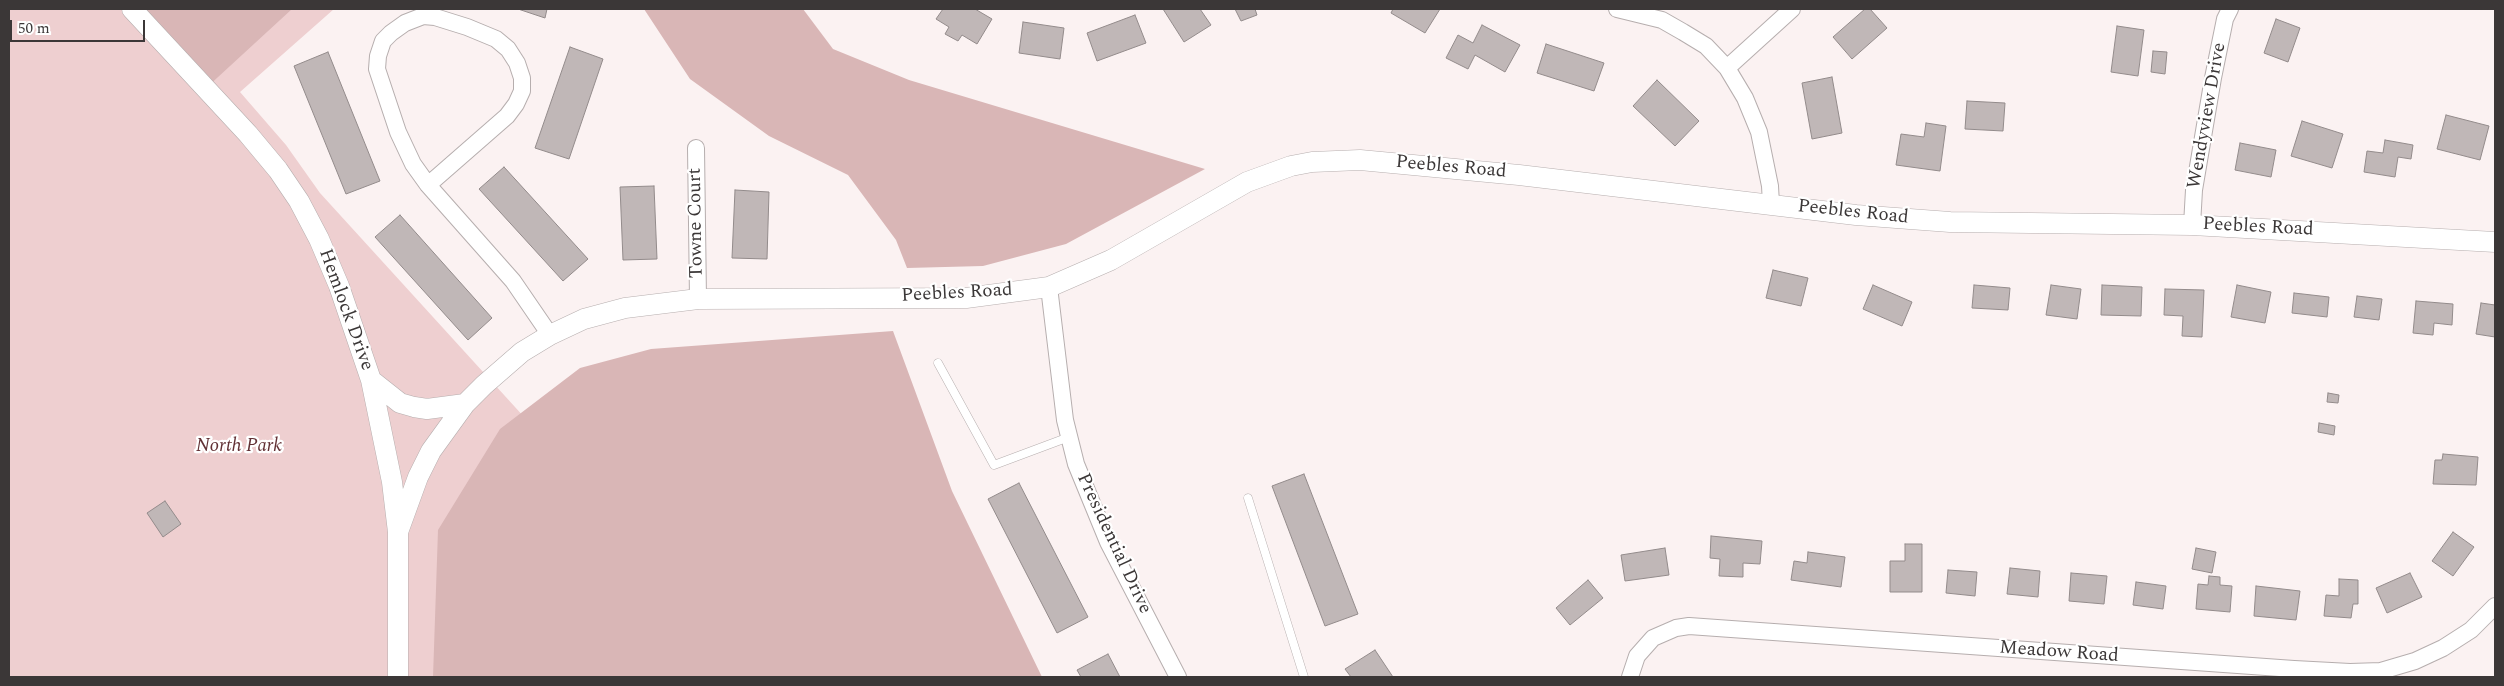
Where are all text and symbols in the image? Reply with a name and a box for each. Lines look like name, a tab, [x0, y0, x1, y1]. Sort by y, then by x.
scale bar	[12, 10, 148, 42]
text: 50 m	[18, 17, 50, 40]
street label: Wendyview Drive	[2184, 41, 2232, 191]
street label: Peebles Road	[1395, 152, 1507, 184]
street label: Towne Court	[685, 168, 709, 278]
street label: Peebles Road	[1796, 196, 1910, 230]
street label: Peebles Road	[2202, 214, 2314, 242]
street label: Hemlock Drive	[312, 246, 378, 374]
street label: Peebles Road	[901, 280, 1013, 308]
park label: North Park	[196, 436, 282, 458]
street label: Presidential Drive	[1070, 470, 1156, 618]
street label: Meadow Road	[1999, 637, 2119, 669]

